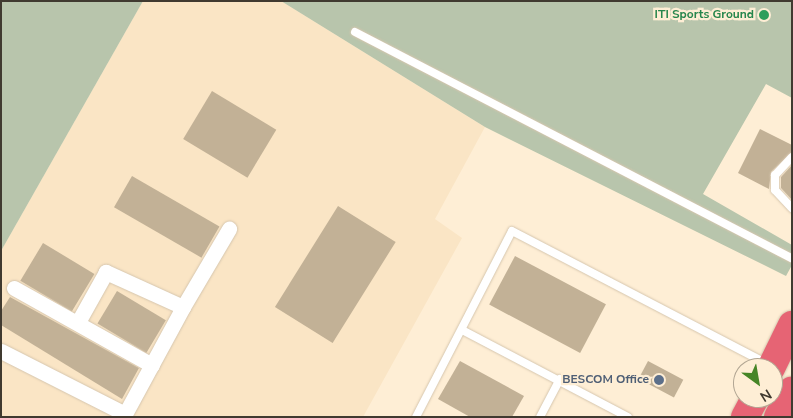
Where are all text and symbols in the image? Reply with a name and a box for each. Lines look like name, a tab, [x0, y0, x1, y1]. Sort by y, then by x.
place label: ITI Sports Ground	[655, 8, 754, 22]
marker: ITI Sports Ground	[758, 9, 770, 21]
north arrow	[733, 358, 783, 408]
place label: BESCOM Office	[562, 373, 649, 387]
marker: BESCOM Office	[653, 374, 665, 386]
text: N	[756, 384, 775, 406]

